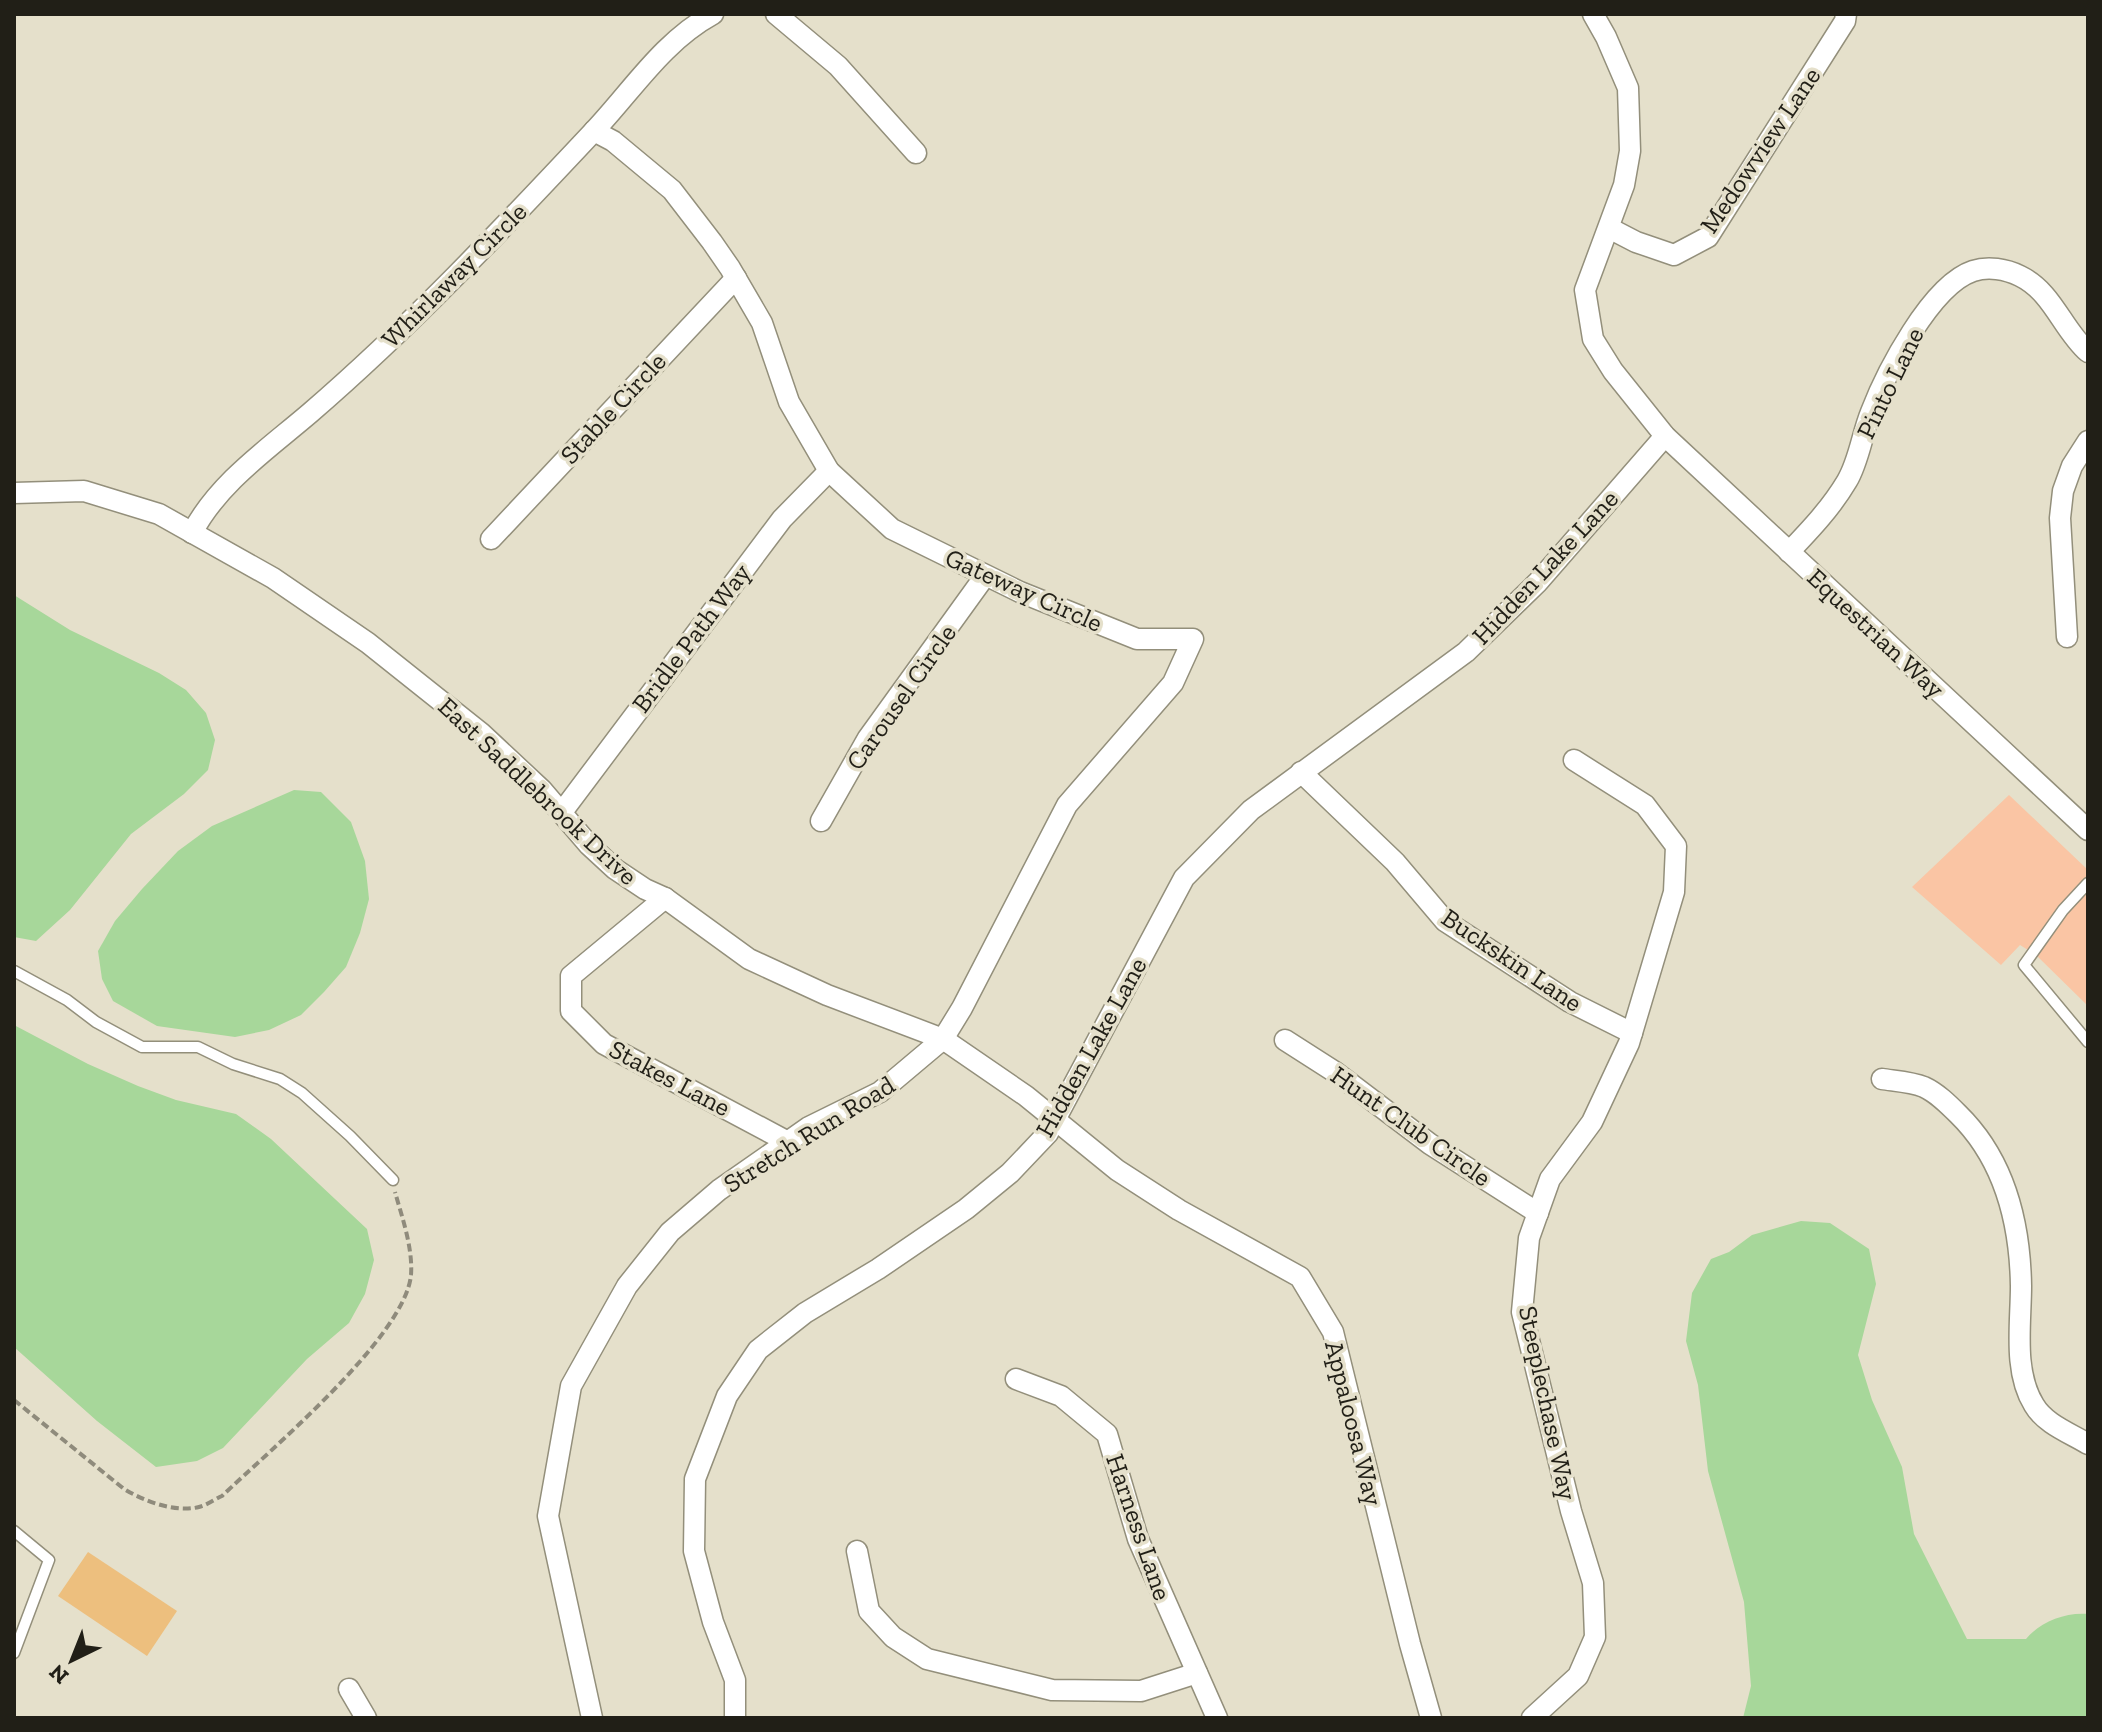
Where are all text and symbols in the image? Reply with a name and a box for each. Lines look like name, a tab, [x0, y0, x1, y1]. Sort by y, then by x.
street label: Medowview Lane	[1693, 61, 1827, 239]
street label: Whirlaway Circle	[375, 196, 533, 354]
street label: Pinto Lane	[1849, 322, 1931, 444]
street label: Stable Circle	[553, 345, 673, 471]
street label: Hidden Lake Lane	[1465, 483, 1625, 651]
street label: Gateway Circle	[940, 541, 1108, 639]
street label: Bridle Path Way	[625, 557, 758, 719]
street label: Equestrian Way	[1801, 561, 1952, 705]
street label: Carousel Circle	[839, 618, 963, 776]
street label: East Saddlebrook Drive	[432, 690, 644, 892]
street label: Buckskin Lane	[1436, 901, 1588, 1019]
street label: Hidden Lake Lane	[1028, 952, 1154, 1142]
street label: Stakes Lane	[604, 1033, 736, 1123]
street label: Hunt Club Circle	[1325, 1059, 1497, 1193]
street label: Stretch Run Road	[717, 1069, 901, 1199]
street label: Steeplechase Way	[1512, 1303, 1584, 1504]
street label: Appaloosa Way	[1318, 1337, 1390, 1509]
street label: Harness Lane	[1099, 1450, 1179, 1604]
north arrow	[32, 1620, 112, 1700]
text: N	[43, 1659, 74, 1690]

